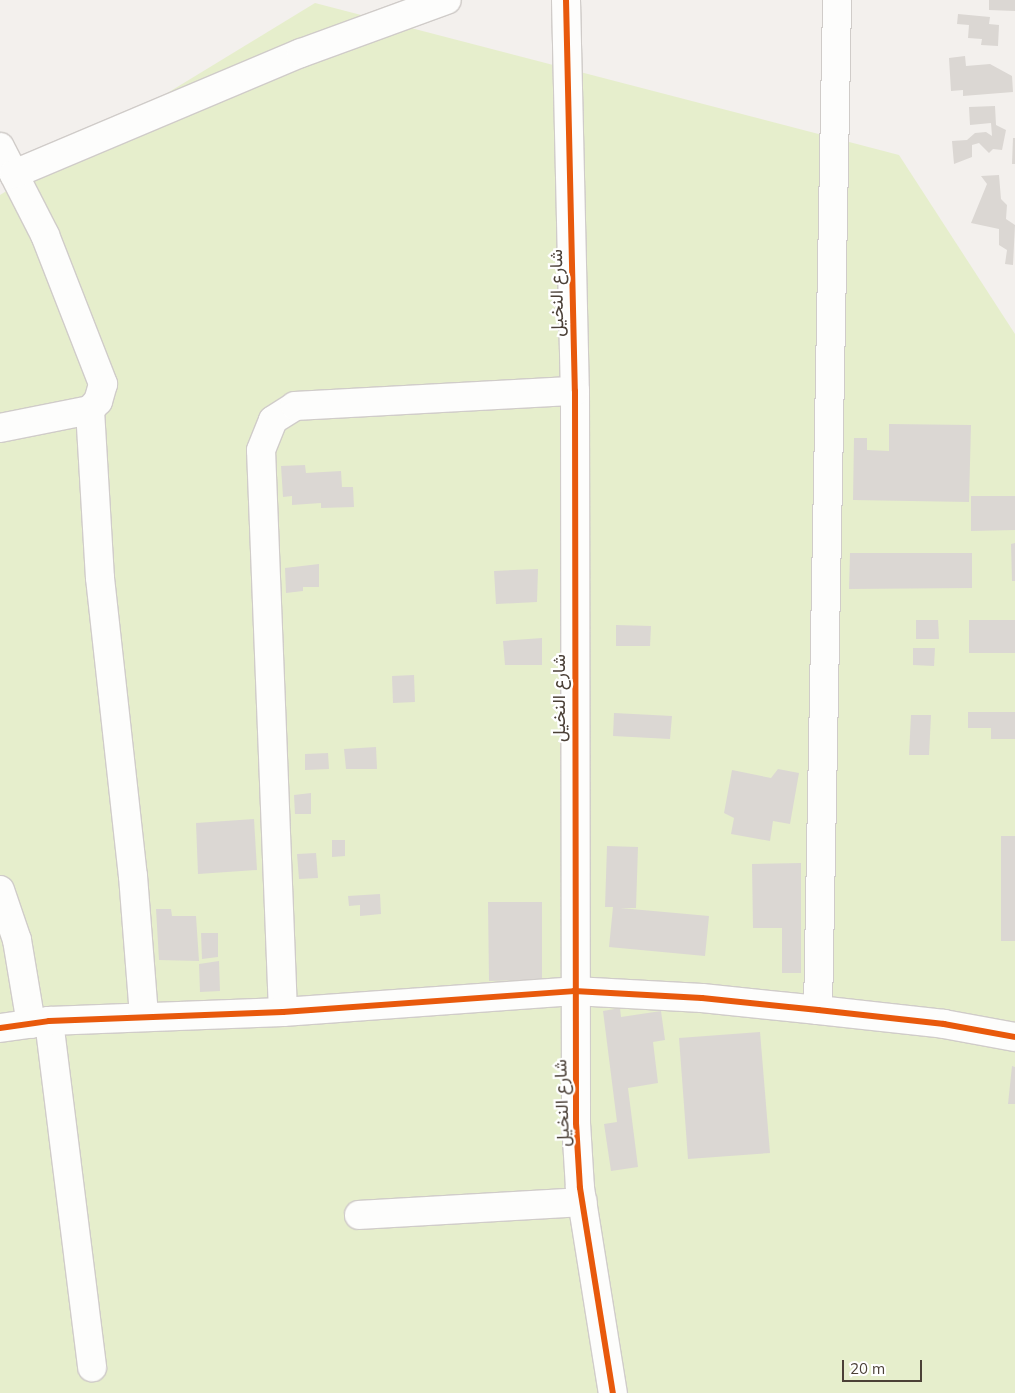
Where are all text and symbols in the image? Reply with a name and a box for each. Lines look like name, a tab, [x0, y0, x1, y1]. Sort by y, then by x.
street label: شارع النخيل	[545, 249, 569, 337]
street label: شارع النخيل	[548, 654, 570, 742]
street label: شارع النخيل	[550, 1059, 574, 1147]
scale bar	[845, 1350, 925, 1382]
text: 20 m	[850, 1359, 885, 1378]

